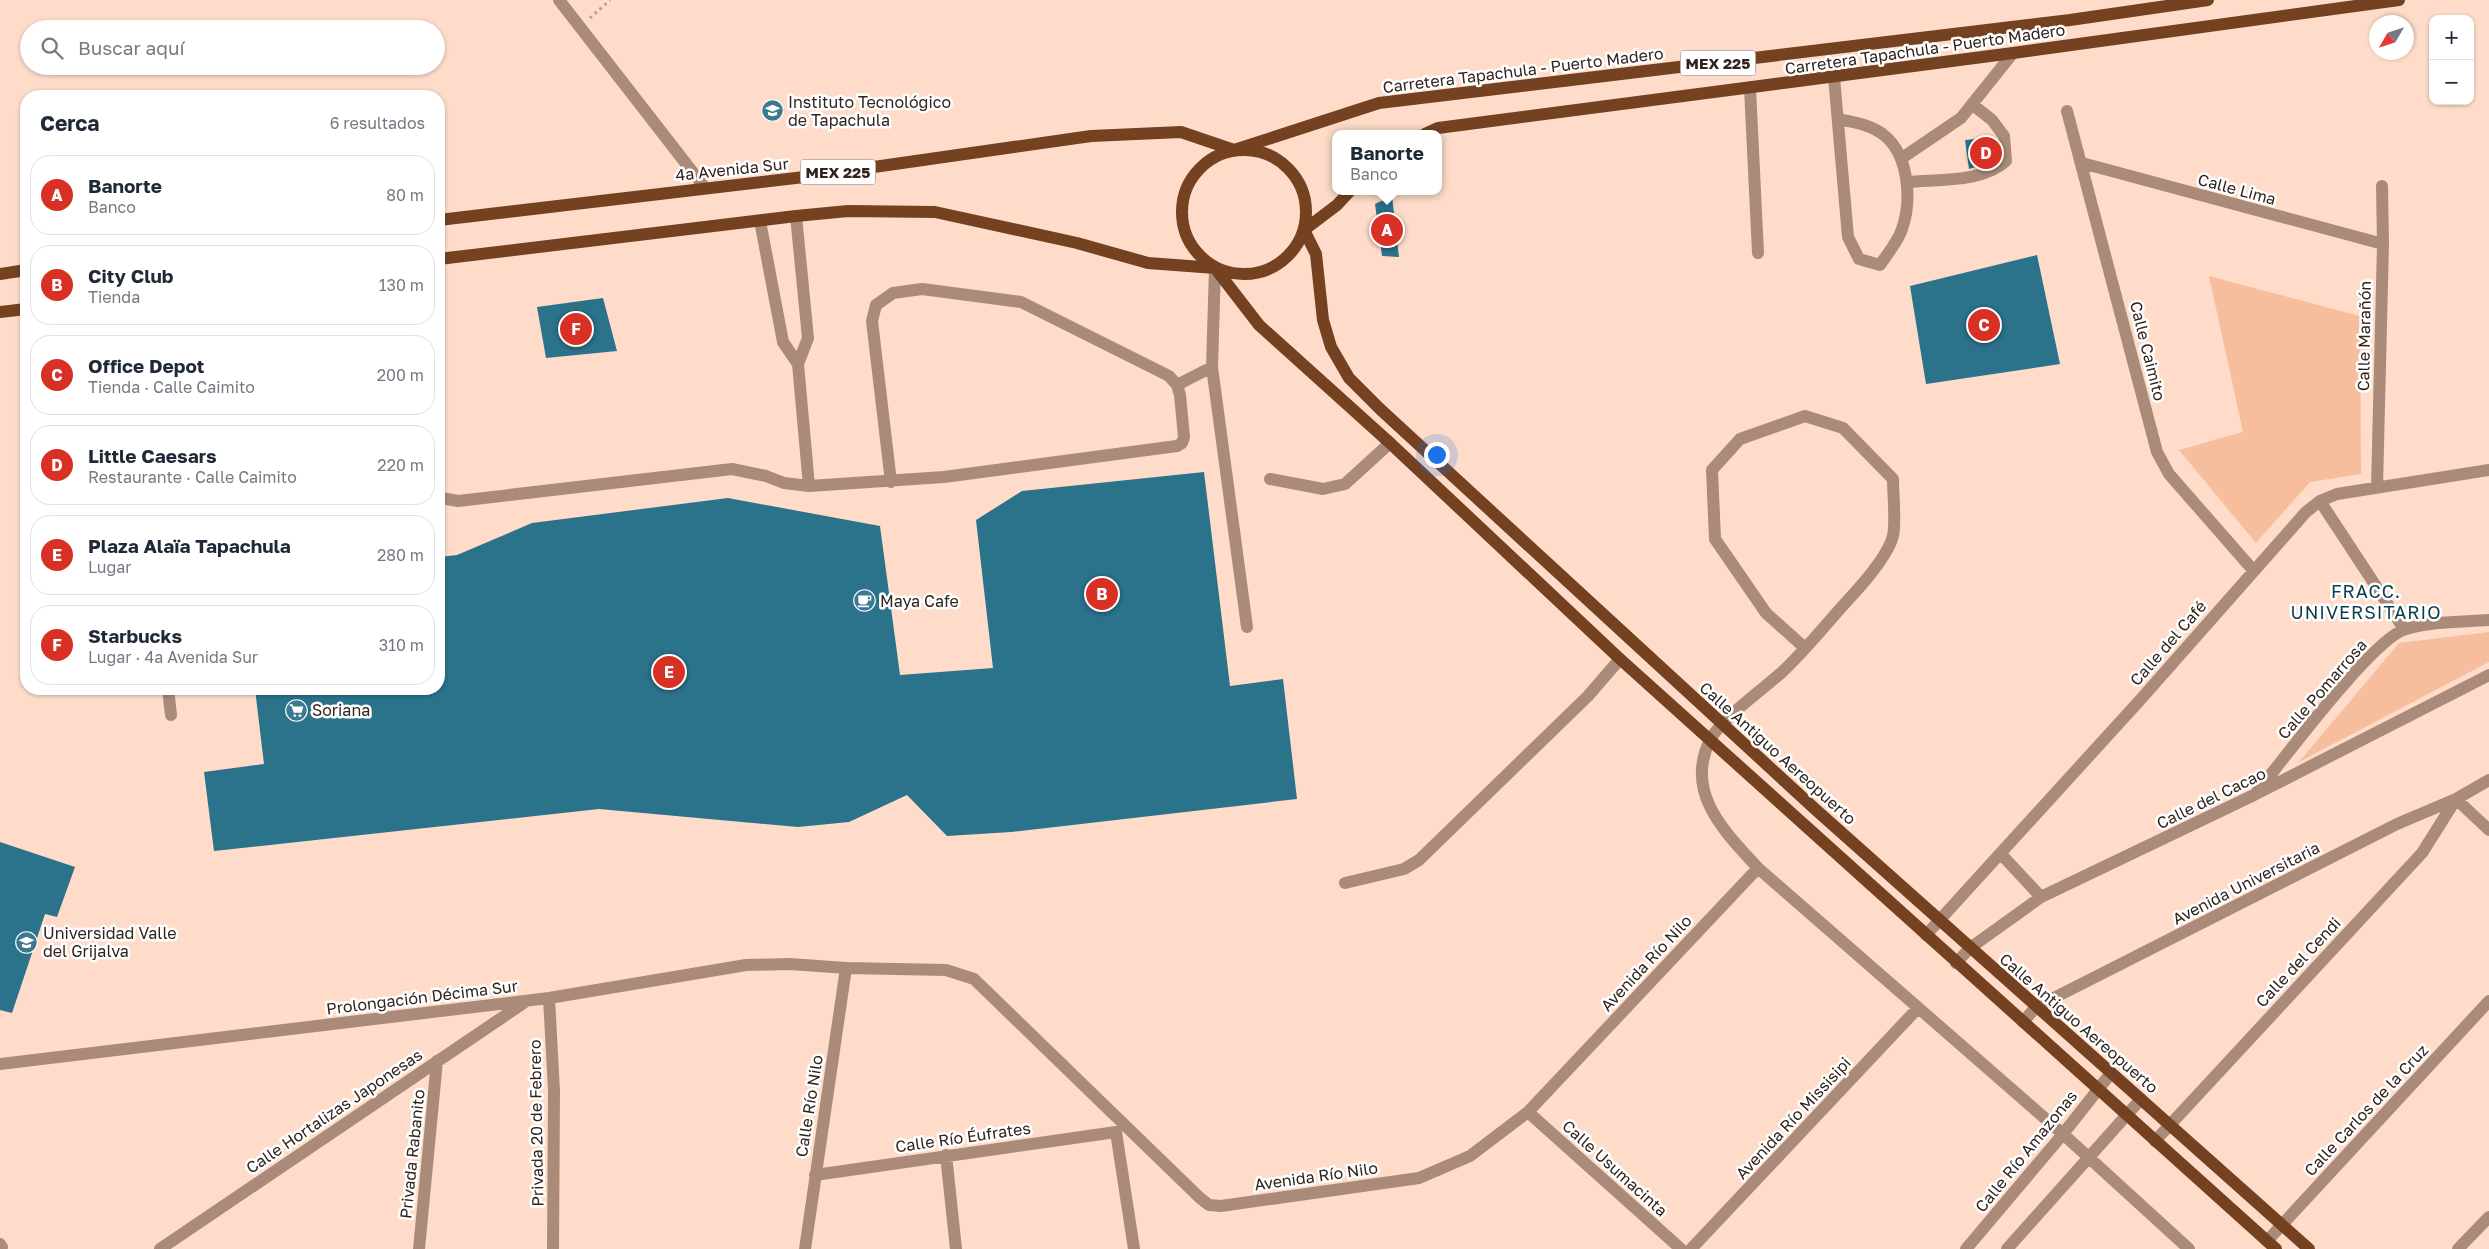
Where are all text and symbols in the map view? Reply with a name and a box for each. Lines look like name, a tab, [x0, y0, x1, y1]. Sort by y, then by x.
north arrow	[2369, 15, 2414, 60]
map controls	[2429, 15, 2474, 105]
button: +	[2429, 15, 2474, 60]
street label: Carretera Tapachula - Puerto Madero	[1784, 19, 2066, 79]
search box	[20, 20, 445, 75]
icon: search	[38, 34, 66, 62]
text: Buscar aquí	[78, 36, 185, 59]
street label: Carretera Tapachula - Puerto Madero	[1381, 43, 1665, 97]
road number: MEX 225	[1680, 50, 1756, 76]
button: −	[2429, 60, 2474, 105]
place label: Instituto Tecnológico de Tapachula	[788, 92, 951, 130]
school or university icon: Instituto Tecnológico de Tapachula	[760, 99, 784, 123]
text: Cerca	[40, 110, 99, 136]
text: 6 resultados	[330, 113, 425, 133]
popup	[1332, 130, 1442, 195]
pin: D	[1970, 134, 2002, 172]
text: Banorte	[1350, 141, 1424, 164]
street label: 4a Avenida Sur	[674, 153, 790, 185]
road number: MEX 225	[800, 160, 876, 184]
text: Banco	[1350, 164, 1398, 184]
street label: Calle Lima	[2196, 169, 2278, 209]
text: Banorte	[88, 174, 162, 197]
text: A	[51, 185, 63, 205]
text: 80 m	[386, 185, 424, 205]
text: Banco	[88, 197, 136, 217]
pin: A	[1371, 211, 1403, 249]
text: City Club	[88, 264, 173, 287]
text: B	[51, 275, 63, 295]
text: 130 m	[379, 275, 424, 295]
street label: Calle Marañón	[2353, 281, 2375, 391]
text: Tienda	[88, 287, 140, 307]
street label: Calle Caimito	[2126, 299, 2170, 403]
pin: C	[1968, 306, 2000, 344]
pin: F	[560, 310, 592, 348]
text: Office Depot	[88, 354, 204, 377]
text: C	[51, 365, 63, 385]
text: 200 m	[377, 365, 424, 385]
text: Tienda · Calle Caimito	[88, 377, 255, 397]
your location	[1424, 442, 1450, 468]
text: Little Caesars	[88, 444, 217, 467]
text: D	[51, 455, 63, 475]
text: 220 m	[377, 455, 424, 475]
text: Restaurante · Calle Caimito	[88, 467, 297, 487]
text: Plaza Alaïa Tapachula	[88, 534, 291, 557]
text: E	[52, 545, 62, 565]
text: 280 m	[377, 545, 424, 565]
text: Lugar	[88, 557, 132, 577]
pin: B	[1086, 575, 1118, 613]
district label: FRACC. UNIVERSITARIO	[2291, 580, 2441, 623]
cafe icon: Maya Cafe	[852, 589, 876, 613]
place label: Maya Cafe	[880, 591, 959, 611]
street label: Calle del Café	[2126, 596, 2210, 690]
text: Starbucks	[88, 624, 182, 647]
text: F	[52, 635, 62, 655]
text: 310 m	[379, 635, 424, 655]
street label: Calle Pomarrosa	[2273, 635, 2371, 743]
text: Lugar · 4a Avenida Sur	[88, 647, 258, 667]
pin: E	[653, 653, 685, 691]
street label: Calle Antiguo Aereopuerto	[1696, 677, 1860, 829]
supermarket icon: Soriana	[284, 698, 308, 722]
place label: Soriana	[312, 700, 370, 720]
street label: Calle del Cacao	[2153, 763, 2269, 833]
street label: Avenida Universitaria	[2169, 837, 2323, 929]
street label: Avenida Río Nilo	[1596, 911, 1696, 1015]
street label: Calle del Cendi	[2251, 913, 2345, 1011]
place label: Universidad Valle del Grijalva	[43, 923, 177, 961]
school or university icon: Universidad Valle del Grijalva	[15, 930, 39, 954]
street label: Calle Antiguo Aereopuerto	[1996, 949, 2162, 1097]
street label: Prolongación Décima Sur	[325, 975, 519, 1019]
street label: Privada 20 de Febrero	[525, 1039, 547, 1207]
street label: Calle Carlos de la Cruz	[2300, 1040, 2432, 1180]
street label: Calle Hortalizas Japonesas	[242, 1044, 426, 1178]
street label: Avenida Río Missisipi	[1731, 1053, 1855, 1183]
street label: Calle Río Nilo	[791, 1054, 827, 1158]
street label: Calle Río Amazonas	[1971, 1086, 2081, 1216]
street label: Privada Rabanito	[395, 1088, 429, 1220]
street label: Calle Usumacinta	[1558, 1116, 1672, 1220]
street label: Calle Río Éufrates	[894, 1118, 1032, 1156]
street label: Avenida Río Nilo	[1253, 1157, 1379, 1195]

